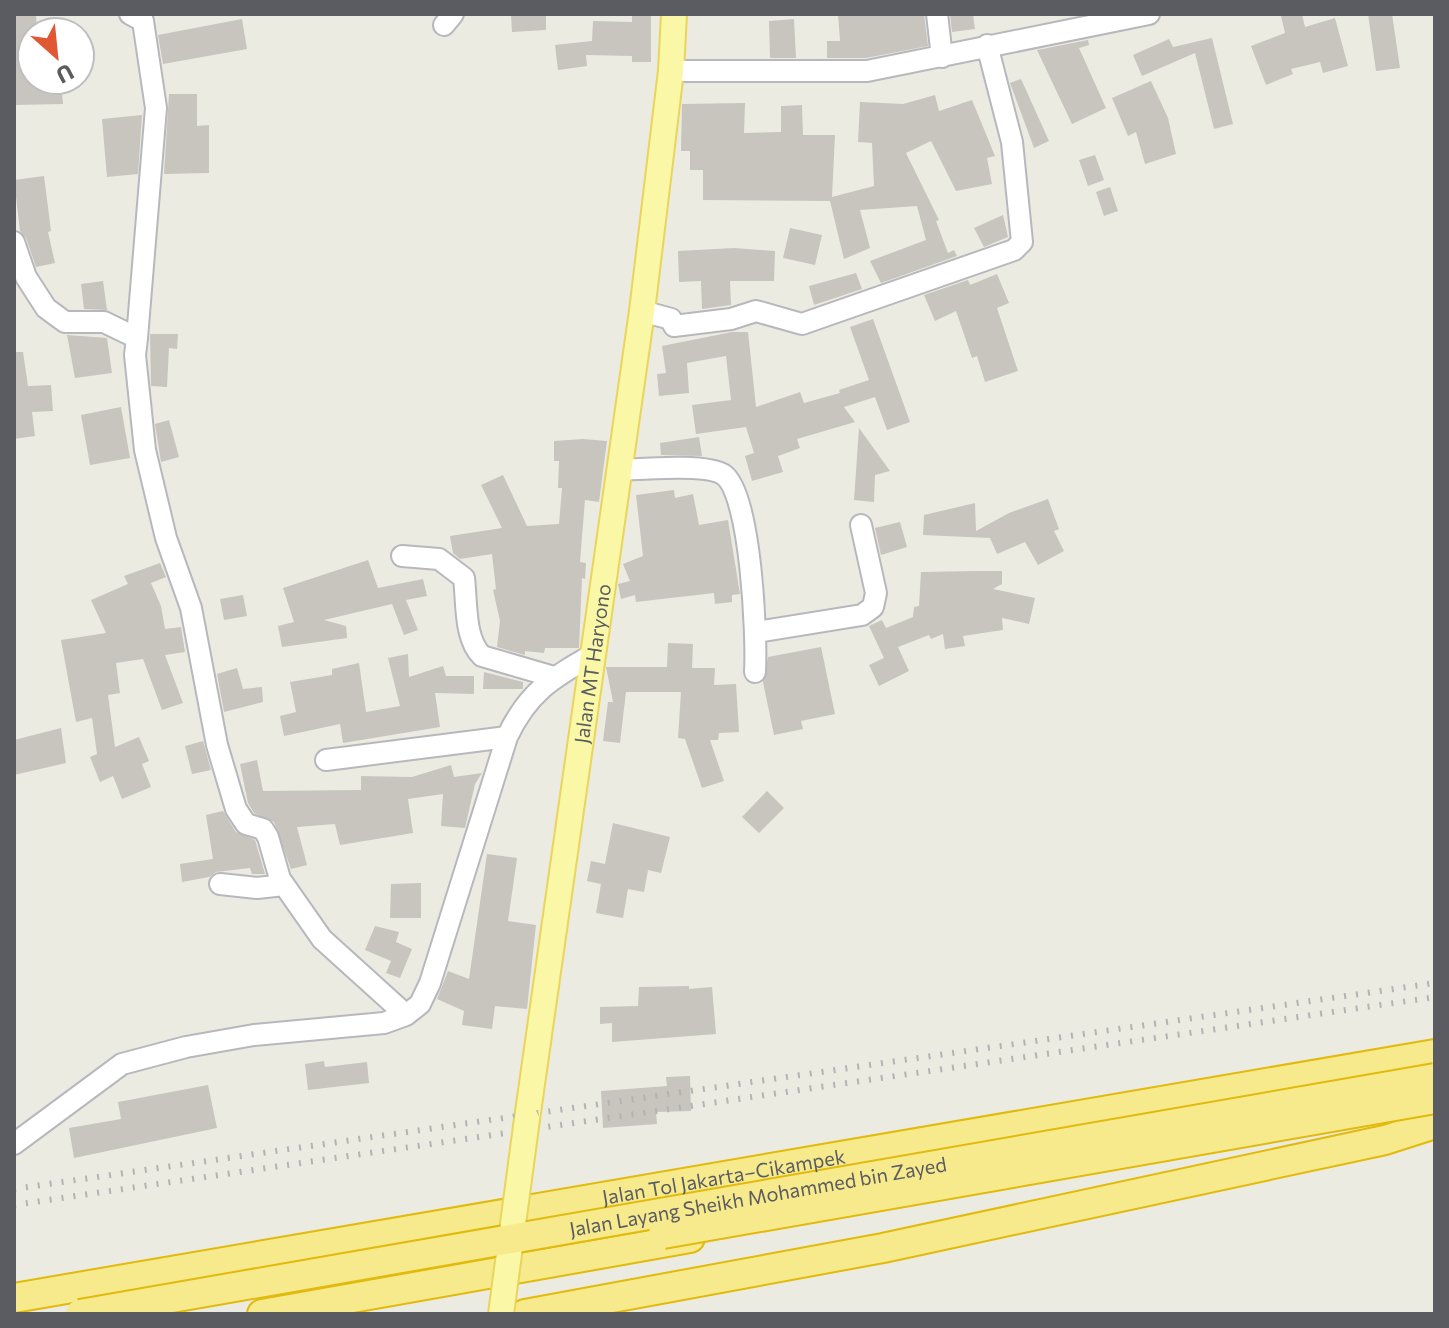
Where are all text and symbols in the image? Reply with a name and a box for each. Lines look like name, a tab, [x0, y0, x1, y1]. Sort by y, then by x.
north arrow	[16, 16, 96, 96]
text: U	[52, 59, 79, 90]
street label: Jalan MT Haryono	[569, 582, 615, 745]
street label: Jalan Tol Jakarta–Cikampek	[600, 1143, 847, 1209]
street label: Jalan Layang Sheikh Mohammed bin Zayed	[567, 1151, 948, 1241]

